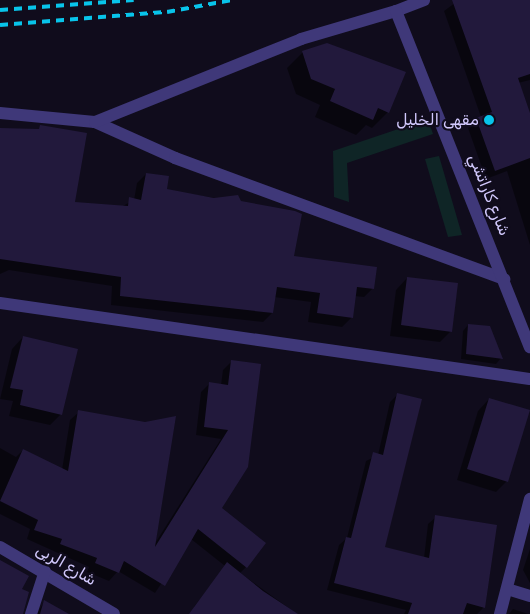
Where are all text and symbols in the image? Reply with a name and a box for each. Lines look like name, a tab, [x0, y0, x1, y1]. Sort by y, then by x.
place label: مقهى الخليل	[396, 110, 479, 130]
marker: مقهى الخليل	[483, 114, 495, 126]
street label: شارع كاراتشي	[464, 151, 514, 239]
street label: شارع الربى	[32, 540, 100, 590]

